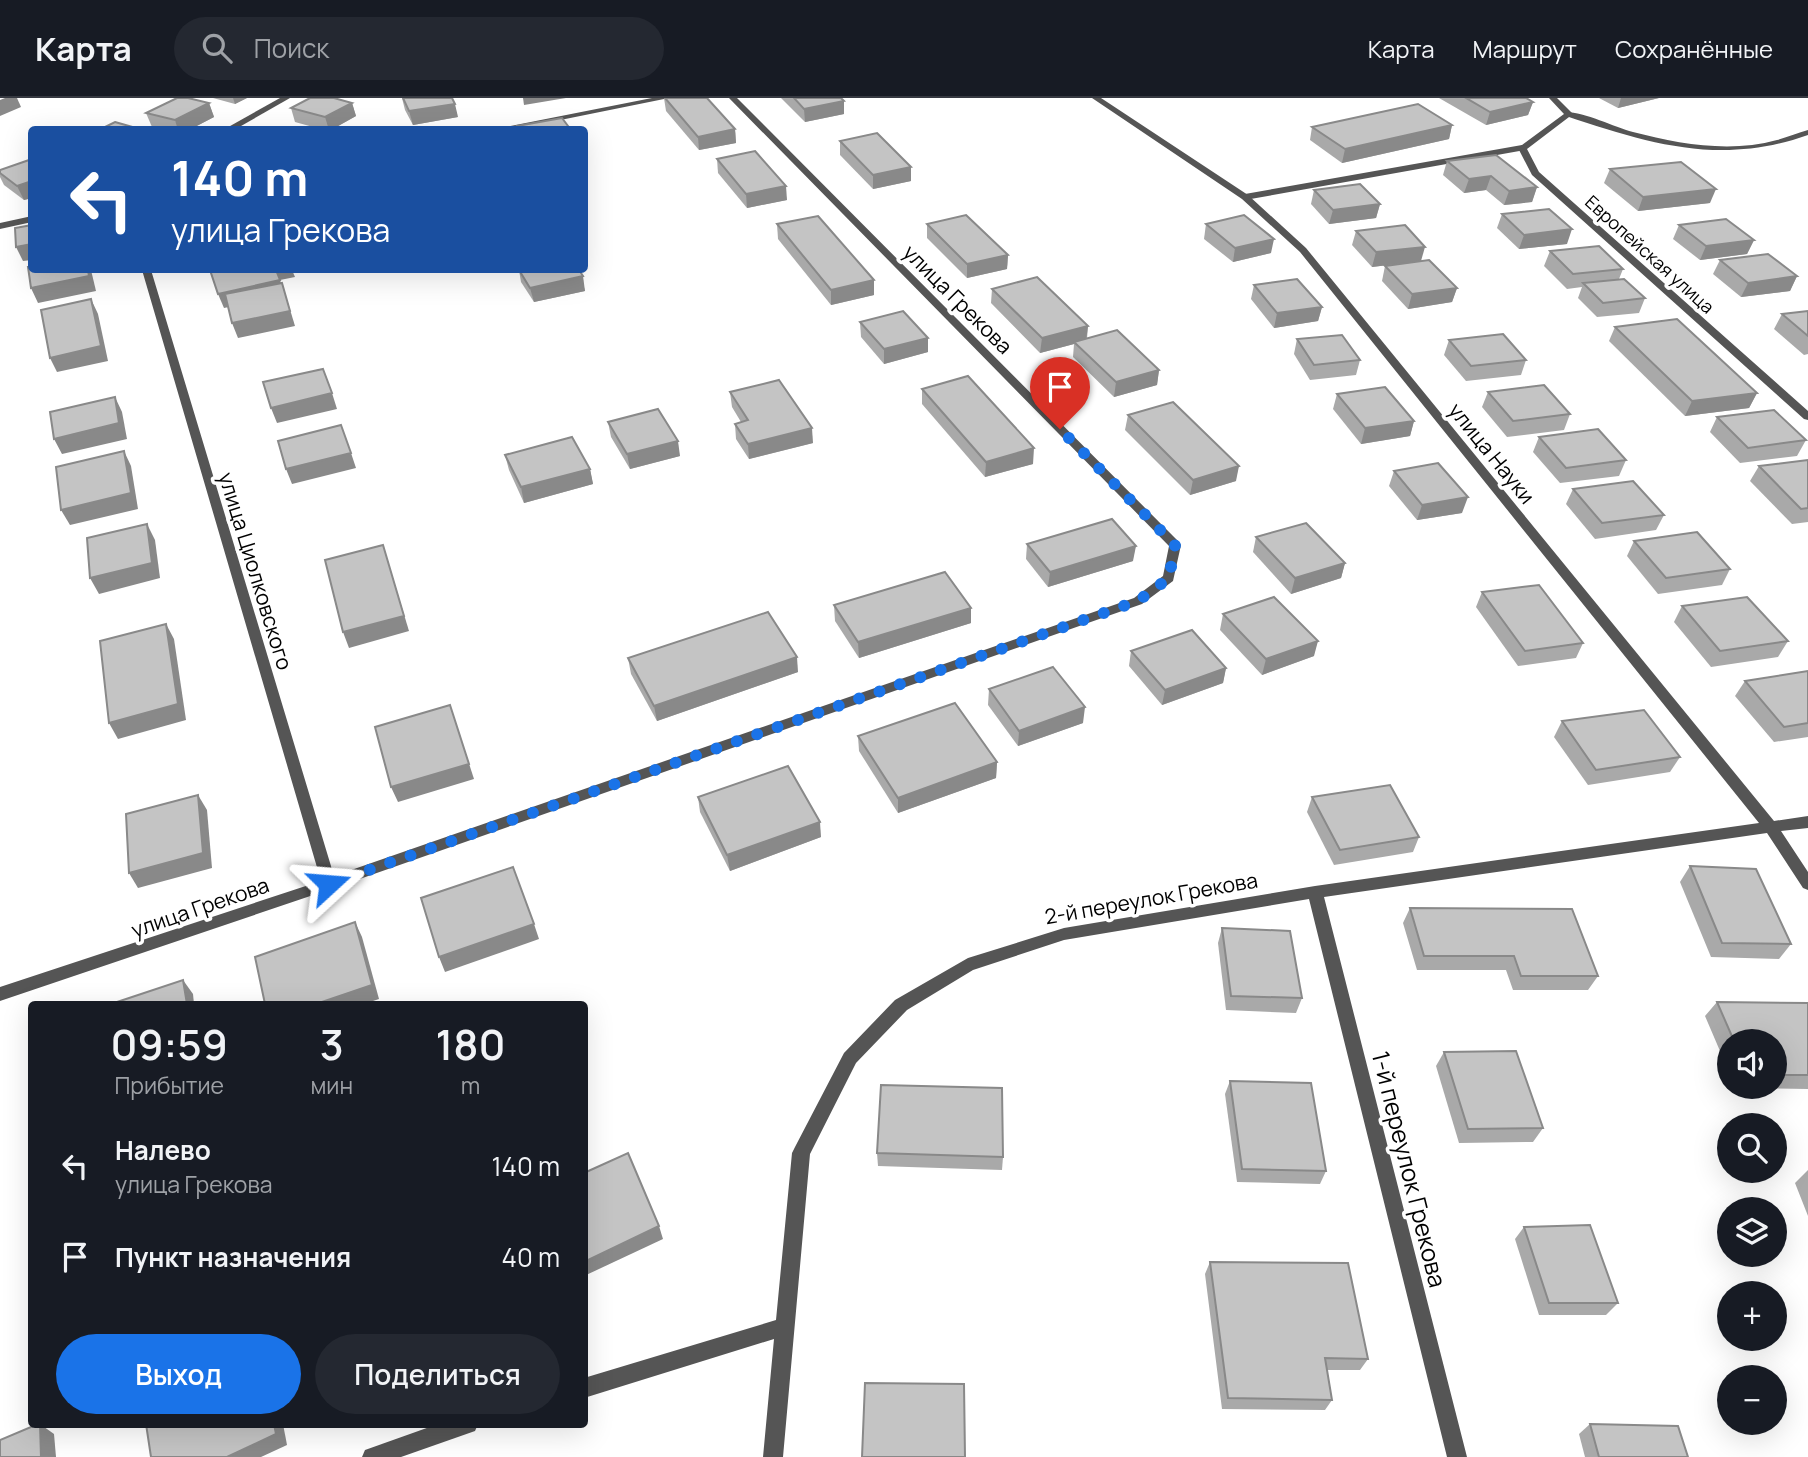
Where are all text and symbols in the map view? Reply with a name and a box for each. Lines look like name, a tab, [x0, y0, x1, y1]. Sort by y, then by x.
search box	[174, 17, 664, 80]
text: Карта	[35, 26, 132, 71]
icon: search	[198, 29, 236, 67]
text: Поиск	[254, 30, 329, 66]
text: Карта	[1368, 32, 1435, 65]
text: Маршрут	[1473, 32, 1577, 65]
text: Сохранённые	[1615, 32, 1773, 65]
text: 140 m	[171, 144, 308, 211]
icon: left	[56, 154, 147, 245]
street label: Европейская улица	[1580, 190, 1720, 318]
text: улица Грекова	[171, 208, 390, 252]
street label: улица Грекова	[897, 238, 1019, 360]
pin	[1030, 357, 1090, 429]
icon: arrive	[1041, 368, 1079, 406]
street label: улица Науки	[1443, 397, 1541, 509]
street label: улица Циолковского	[213, 469, 299, 673]
position arrow	[292, 847, 366, 921]
street label: 2-й переулок Грекова	[1042, 865, 1260, 931]
street label: улица Грекова	[127, 870, 273, 944]
text: 09:59	[111, 1015, 228, 1073]
text: 3	[320, 1015, 344, 1073]
text: 180	[436, 1015, 506, 1073]
map controls	[1717, 1029, 1787, 1435]
button: sound	[1717, 1029, 1787, 1099]
street label: 1-й переулок Грекова	[1365, 1047, 1455, 1291]
text: Прибытие	[114, 1069, 224, 1101]
text: мин	[310, 1069, 353, 1101]
text: m	[461, 1069, 480, 1101]
button: search	[1717, 1113, 1787, 1183]
text: Налево	[115, 1132, 211, 1168]
icon: left	[56, 1147, 94, 1185]
text: 140 m	[491, 1148, 560, 1184]
text: улица Грекова	[115, 1168, 273, 1200]
button: layers	[1717, 1197, 1787, 1267]
icon: arrive	[56, 1238, 94, 1276]
text: Пункт назначения	[115, 1239, 351, 1275]
text: 40 m	[502, 1239, 560, 1275]
button: +	[1717, 1281, 1787, 1351]
button: Выход	[56, 1334, 301, 1414]
button: Поделиться	[315, 1334, 560, 1414]
button: −	[1717, 1365, 1787, 1435]

